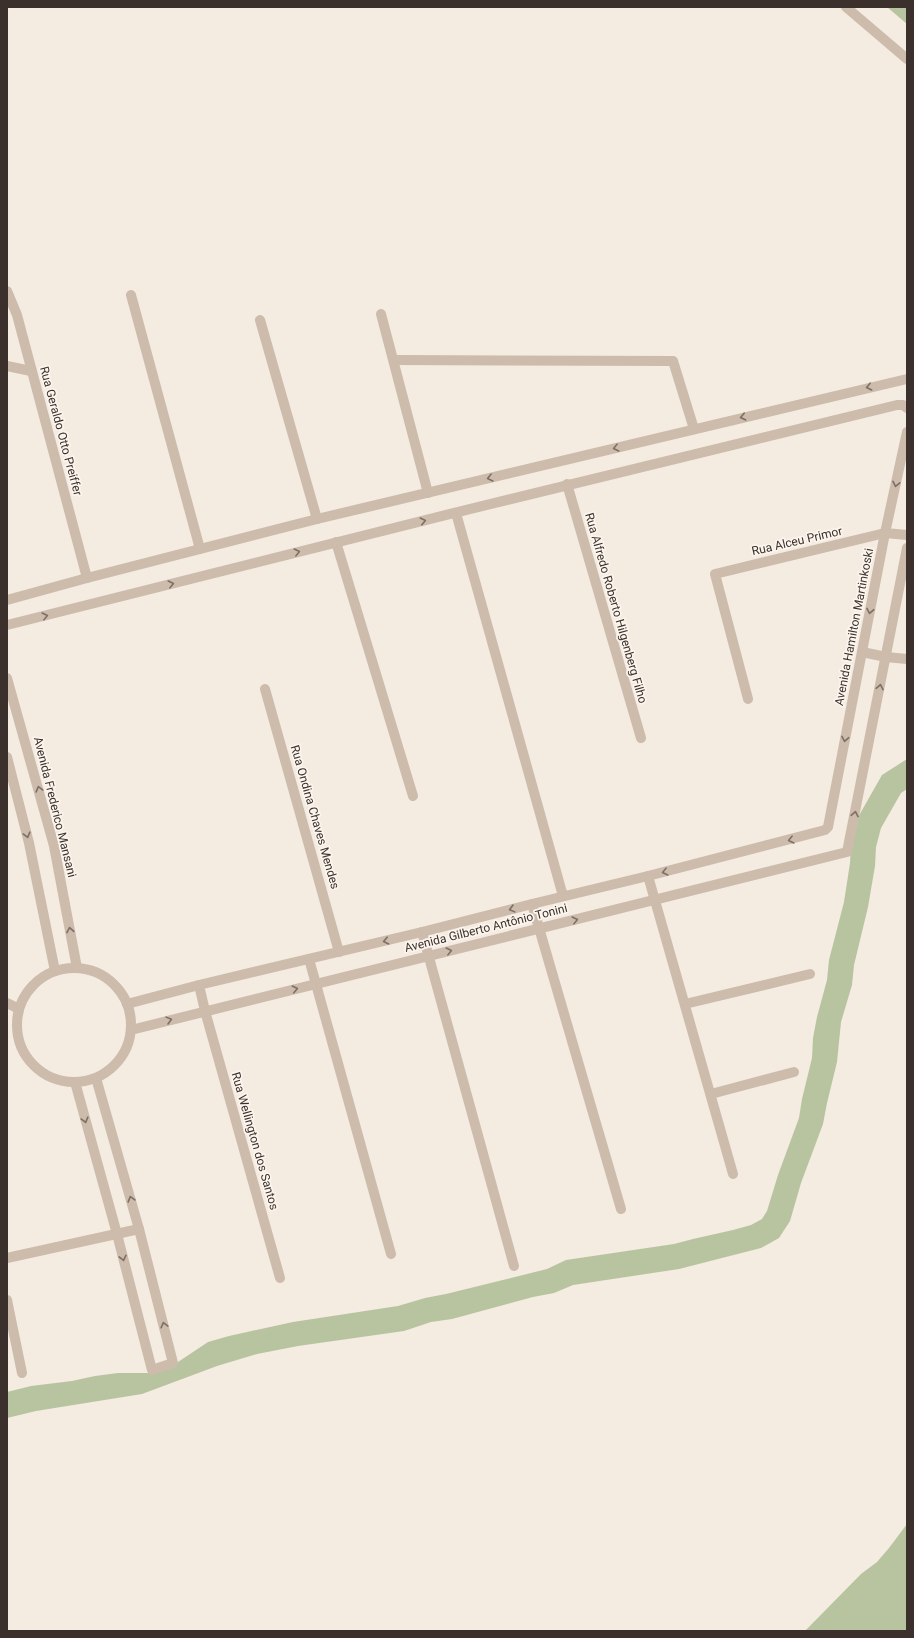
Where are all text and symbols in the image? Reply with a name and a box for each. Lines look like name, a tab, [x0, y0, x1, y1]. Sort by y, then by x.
street label: Rua Geraldo Otto Preiffer	[37, 365, 85, 497]
one-way arrow	[866, 382, 873, 391]
one-way arrow	[739, 413, 746, 421]
one-way arrow	[613, 443, 619, 451]
one-way arrow	[487, 473, 494, 482]
one-way arrow	[892, 481, 900, 487]
street label: Rua Alfredo Roberto Hilgenberg Filho	[582, 511, 650, 705]
one-way arrow	[420, 518, 426, 526]
street label: Rua Alceu Primor	[750, 524, 844, 558]
street label: Avenida Hamilton Martinkoski	[832, 547, 876, 707]
one-way arrow	[293, 548, 300, 557]
one-way arrow	[167, 580, 174, 589]
one-way arrow	[867, 608, 875, 614]
one-way arrow	[42, 612, 48, 620]
one-way arrow	[876, 684, 884, 690]
street label: Avenida Frederico Mansani	[31, 735, 79, 879]
one-way arrow	[842, 736, 850, 742]
street label: Rua Ondina Chaves Mendes	[288, 743, 342, 891]
one-way arrow	[35, 786, 44, 793]
one-way arrow	[850, 811, 859, 817]
one-way arrow	[23, 832, 31, 839]
one-way arrow	[788, 835, 795, 843]
one-way arrow	[662, 867, 669, 876]
street label: Avenida Gilberto Antônio Tonini	[403, 901, 569, 955]
one-way arrow	[509, 904, 516, 913]
one-way arrow	[571, 916, 578, 925]
one-way arrow	[66, 927, 74, 933]
one-way arrow	[383, 936, 389, 944]
one-way arrow	[445, 947, 452, 956]
one-way arrow	[291, 985, 298, 994]
one-way arrow	[165, 1016, 172, 1025]
street label: Rua Wellington dos Santos	[229, 1071, 281, 1211]
one-way arrow	[80, 1116, 89, 1123]
one-way arrow	[127, 1196, 136, 1203]
one-way arrow	[119, 1255, 127, 1262]
one-way arrow	[160, 1322, 168, 1328]

